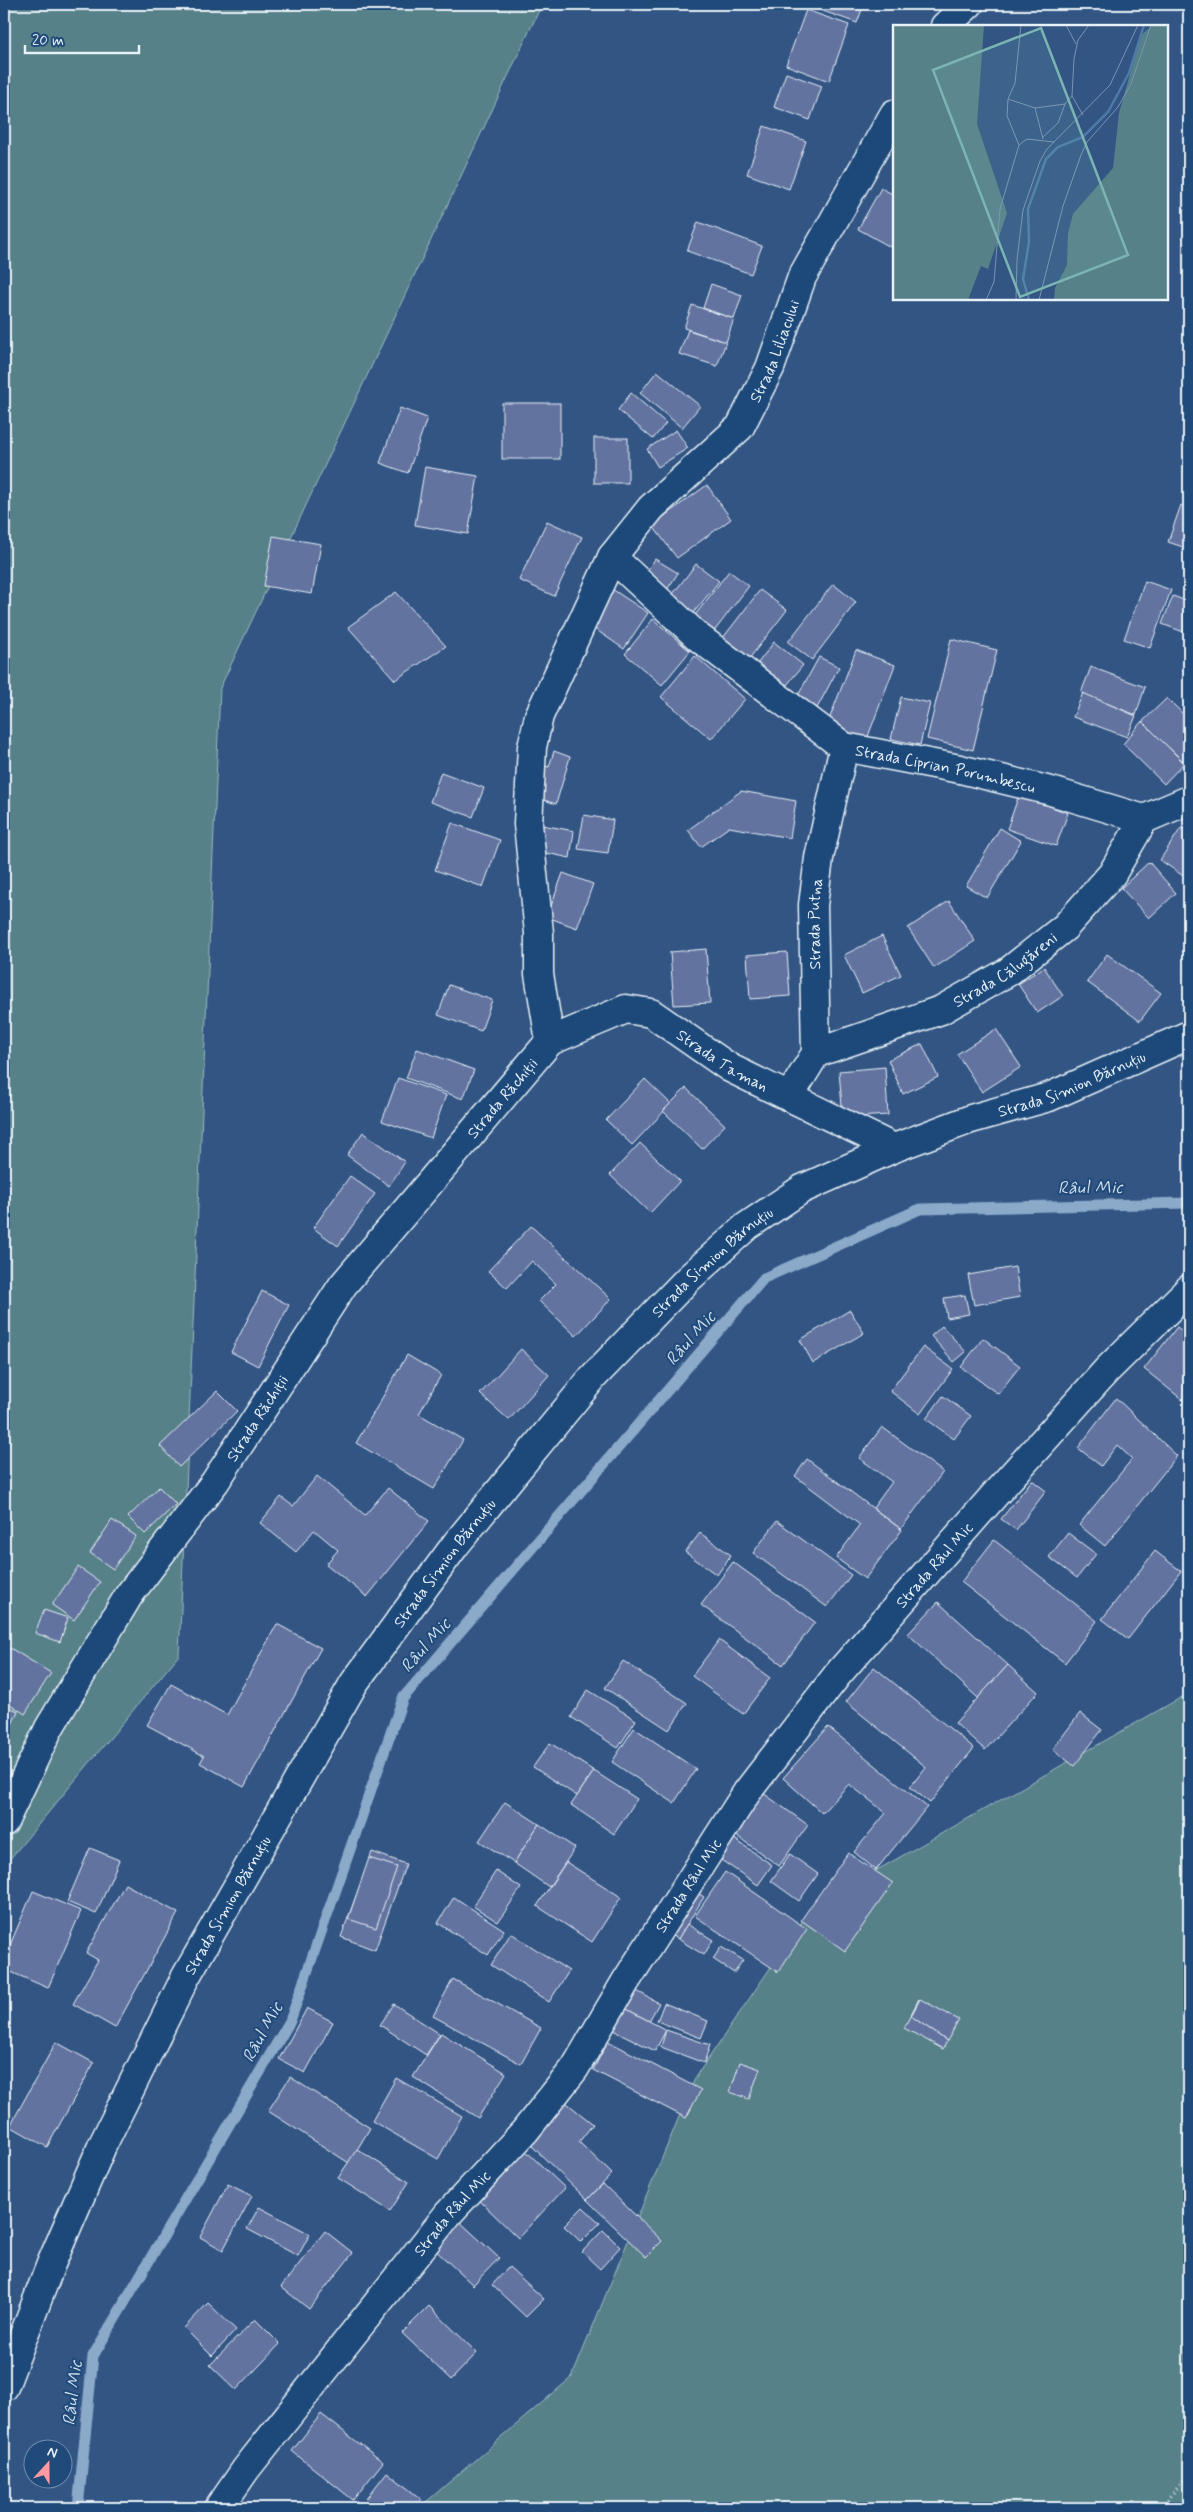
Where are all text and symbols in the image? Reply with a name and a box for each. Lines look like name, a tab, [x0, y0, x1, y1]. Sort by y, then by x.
scale bar	[25, 22, 139, 54]
inset map	[893, 25, 1168, 300]
text: 20 m	[32, 31, 64, 51]
street label: Strada Liliacului	[745, 297, 805, 406]
street label: Strada Ciprian Porumbescu	[854, 740, 1037, 799]
street label: Strada Putna	[804, 877, 828, 970]
street label: Strada Călugăreni	[950, 928, 1062, 1013]
street label: Strada Taman	[672, 1025, 771, 1097]
street label: Strada Simion Bărnuțiu	[996, 1046, 1149, 1123]
street label: Strada Răchiții	[463, 1054, 543, 1143]
water label: Râul Mic	[1057, 1175, 1125, 1201]
street label: Strada Simion Bărnuțiu	[647, 1202, 778, 1323]
water label: Râul Mic	[660, 1305, 722, 1371]
street label: Strada Răchiții	[222, 1371, 294, 1466]
street label: Strada Simion Bărnuțiu	[389, 1495, 501, 1632]
street label: Strada Râul Mic	[892, 1518, 978, 1613]
water label: Râul Mic	[395, 1612, 457, 1678]
street label: Strada Simion Bărnuțiu	[180, 1832, 276, 1979]
street label: Strada Râul Mic	[651, 1835, 726, 1937]
water label: Râul Mic	[237, 1997, 290, 2067]
street label: Strada Râul Mic	[410, 2166, 496, 2261]
water label: Râul Mic	[58, 2358, 89, 2427]
north arrow	[22, 2440, 72, 2490]
text: N	[45, 2443, 60, 2463]

